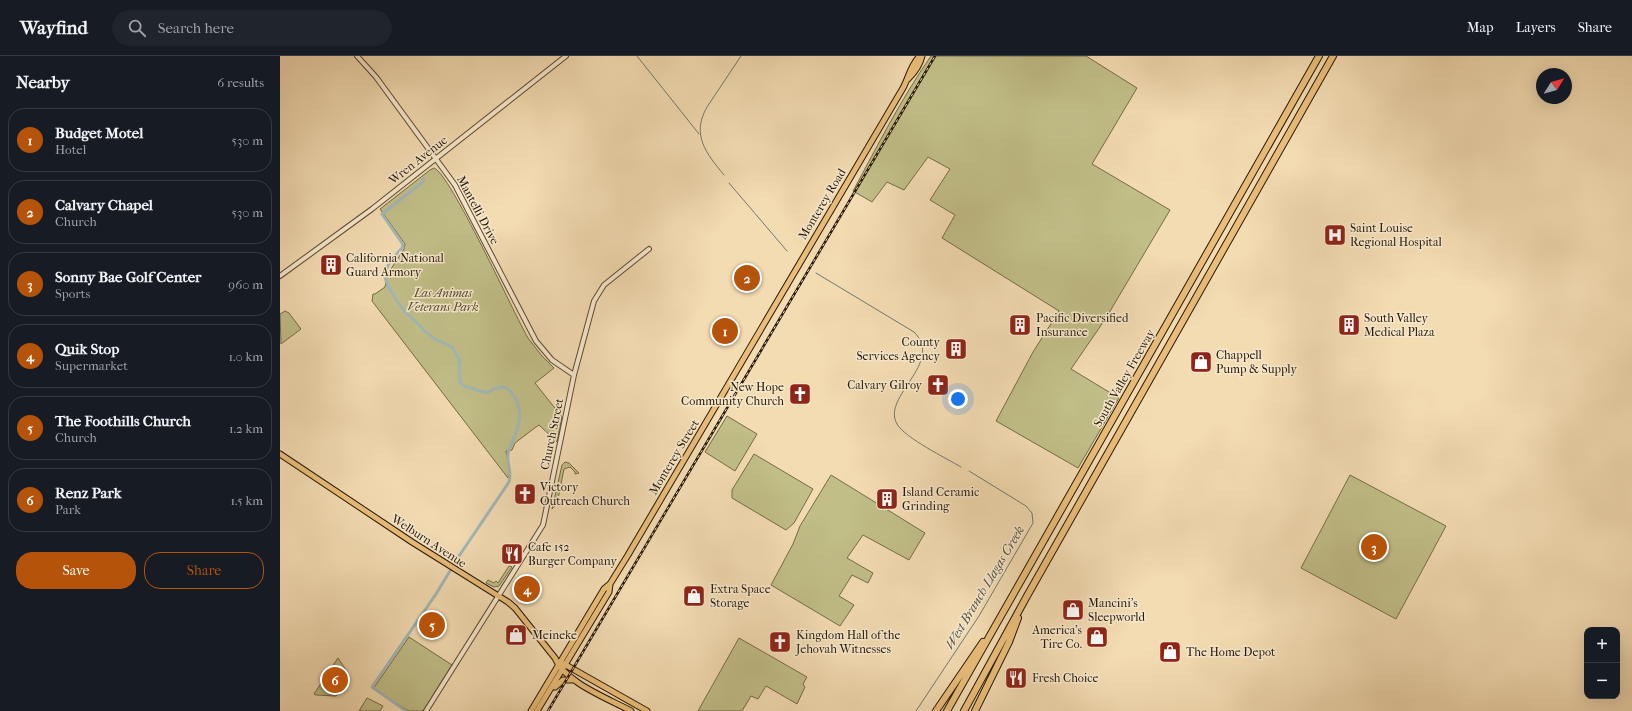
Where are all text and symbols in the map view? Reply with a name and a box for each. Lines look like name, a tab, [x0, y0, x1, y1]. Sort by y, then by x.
search box	[112, 10, 392, 46]
text: Wayfind	[20, 17, 88, 39]
icon: search	[126, 17, 148, 39]
text: Search here	[158, 19, 234, 37]
text: Map	[1467, 19, 1494, 36]
text: Layers	[1516, 19, 1556, 36]
text: Share	[1578, 19, 1612, 36]
north arrow	[1536, 68, 1572, 104]
text: Nearby	[16, 72, 70, 92]
text: 6 results	[217, 75, 264, 90]
text: Budget Motel	[55, 124, 143, 142]
text: 1	[28, 133, 32, 148]
text: 530 m	[231, 133, 263, 148]
street label: Wren Avenue	[385, 133, 450, 188]
text: Hotel	[55, 142, 86, 157]
street label: Monterey Road	[795, 166, 849, 242]
street label: Mantelli Drive	[454, 173, 502, 247]
text: Calvary Chapel	[55, 196, 153, 214]
text: 2	[27, 205, 33, 220]
text: 530 m	[231, 205, 263, 220]
text: Church	[55, 214, 97, 229]
place label: Saint Louise Regional Hospital	[1350, 221, 1442, 249]
hospital icon: Saint Louise Regional Hospital	[1322, 222, 1348, 248]
place label: California National Guard Armory	[346, 251, 445, 279]
building icon: California National Guard Armory	[318, 252, 344, 278]
pin: 2	[734, 263, 760, 293]
text: Sonny Bae Golf Center	[55, 268, 201, 286]
text: 3	[27, 277, 33, 292]
text: 960 m	[228, 277, 263, 292]
text: Sports	[55, 286, 90, 301]
park label: Las Animas Veterans Park	[408, 286, 478, 314]
place label: Pacific Diversified Insurance	[1036, 311, 1129, 339]
place label: South Valley Medical Plaza	[1364, 311, 1435, 339]
building icon: Pacific Diversified Insurance	[1007, 312, 1033, 338]
building icon: South Valley Medical Plaza	[1336, 312, 1362, 338]
pin: 1	[712, 316, 738, 346]
street label: South Valley Freeway	[1090, 326, 1158, 429]
place label: County Services Agency	[856, 335, 941, 363]
building icon: County Services Agency	[943, 336, 969, 362]
text: Quik Stop	[55, 340, 119, 358]
place label: Chappell Pump & Supply	[1216, 348, 1297, 376]
text: 4	[26, 349, 34, 364]
text: 1.0 km	[228, 349, 263, 364]
shop icon: Chappell Pump & Supply	[1188, 349, 1214, 375]
text: Supermarket	[55, 358, 128, 373]
church icon: Calvary Gilroy	[925, 372, 951, 398]
place label: Calvary Gilroy	[847, 378, 923, 392]
place label: New Hope Community Church	[681, 380, 784, 408]
church icon: New Hope Community Church	[787, 381, 813, 407]
your location	[948, 389, 968, 409]
street label: Church Street	[538, 396, 567, 471]
text: The Foothills Church	[55, 412, 191, 430]
street label: Monterey Street	[646, 416, 702, 497]
text: 5	[27, 421, 33, 436]
text: 1.2 km	[229, 421, 263, 436]
text: Church	[55, 430, 97, 445]
place label: Victory Outreach Church	[539, 480, 630, 508]
church icon: Victory Outreach Church	[512, 481, 538, 507]
text: Renz Park	[55, 484, 121, 502]
place label: Island Ceramic Grinding	[902, 485, 979, 513]
building icon: Island Ceramic Grinding	[874, 486, 900, 512]
text: 6	[26, 493, 34, 508]
text: 1.5 km	[230, 493, 263, 508]
text: Park	[55, 502, 81, 517]
street label: Welburn Avenue	[388, 511, 469, 570]
water label: West Branch Llagas Creek	[942, 523, 1027, 651]
pin: 3	[1361, 532, 1387, 562]
place label: Cafe 152 Burger Company	[528, 540, 617, 568]
restaurant icon: Cafe 152 Burger Company	[499, 541, 525, 567]
button: Save	[16, 552, 136, 589]
button: Share	[144, 552, 264, 589]
pin: 4	[514, 574, 540, 604]
place label: Extra Space Storage	[710, 582, 771, 610]
shop icon: Extra Space Storage	[681, 583, 707, 609]
place label: Mancini's Sleepworld	[1088, 596, 1146, 624]
shop icon: Mancini's Sleepworld	[1060, 597, 1086, 623]
pin: 5	[419, 610, 445, 640]
shop icon: Meineke	[503, 622, 529, 648]
place label: America's Tire Co.	[1031, 623, 1083, 651]
shop icon: America's Tire Co.	[1084, 624, 1110, 650]
map controls	[1584, 627, 1620, 699]
button: +	[1584, 627, 1620, 663]
place label: Meineke	[532, 628, 577, 642]
place label: Kingdom Hall of the Jehovah Witnesses	[795, 628, 900, 656]
church icon: Kingdom Hall of the Jehovah Witnesses	[767, 629, 793, 655]
shop icon: The Home Depot	[1157, 639, 1183, 665]
place label: The Home Depot	[1186, 645, 1276, 659]
button: −	[1584, 663, 1620, 699]
pin: 6	[322, 665, 348, 695]
restaurant icon: Fresh Choice	[1003, 665, 1029, 691]
place label: Fresh Choice	[1032, 671, 1099, 685]

